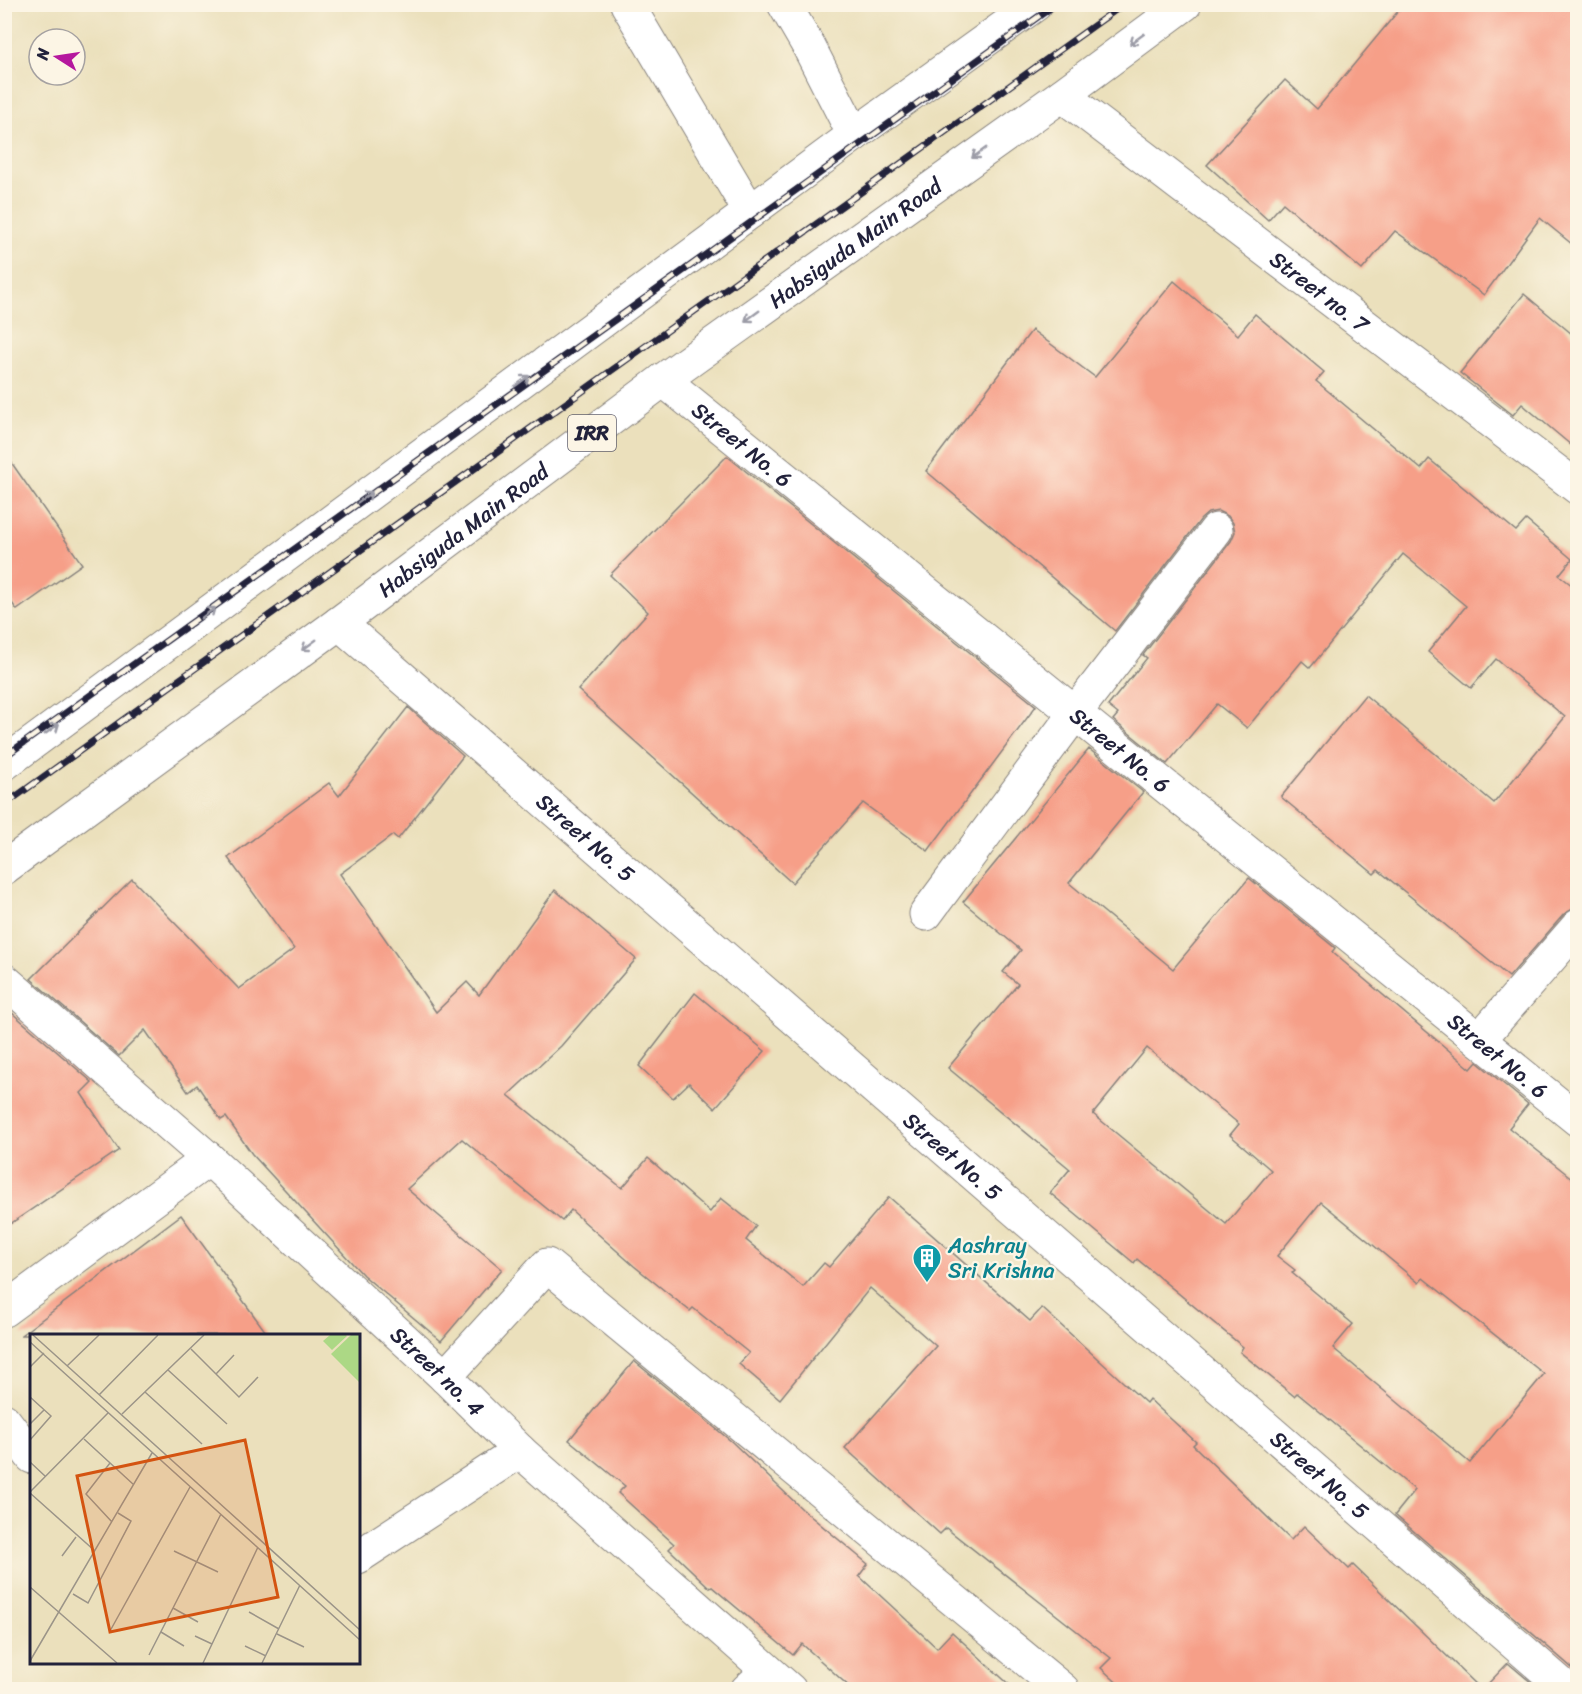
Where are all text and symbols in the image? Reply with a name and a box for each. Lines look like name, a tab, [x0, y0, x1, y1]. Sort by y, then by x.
north arrow	[27, 27, 87, 87]
one-way arrow	[1130, 33, 1146, 45]
text: N	[27, 45, 58, 63]
one-way arrow	[972, 147, 988, 159]
street label: Habsiguda Main Road	[760, 166, 951, 319]
street label: Street no. 7	[1261, 240, 1379, 343]
one-way arrow	[745, 309, 761, 322]
one-way arrow	[513, 375, 529, 387]
street label: Street No. 6	[683, 391, 802, 497]
road number: IRR	[568, 415, 616, 451]
street label: Habsiguda Main Road	[369, 452, 558, 607]
one-way arrow	[357, 491, 373, 503]
one-way arrow	[200, 607, 216, 619]
one-way arrow	[302, 639, 318, 651]
street label: Street No. 6	[1061, 697, 1179, 803]
one-way arrow	[43, 723, 59, 735]
street label: Street No. 5	[527, 783, 645, 892]
street label: Street No. 6	[1439, 1002, 1557, 1108]
street label: Street No. 5	[894, 1101, 1012, 1211]
place label: Aashray Sri Krishna	[947, 1226, 1055, 1290]
building icon: Aashray Sri Krishna	[911, 1242, 943, 1284]
street label: Street no. 4	[381, 1316, 494, 1426]
inset map	[30, 1334, 360, 1664]
street label: Street No. 5	[1261, 1420, 1379, 1529]

